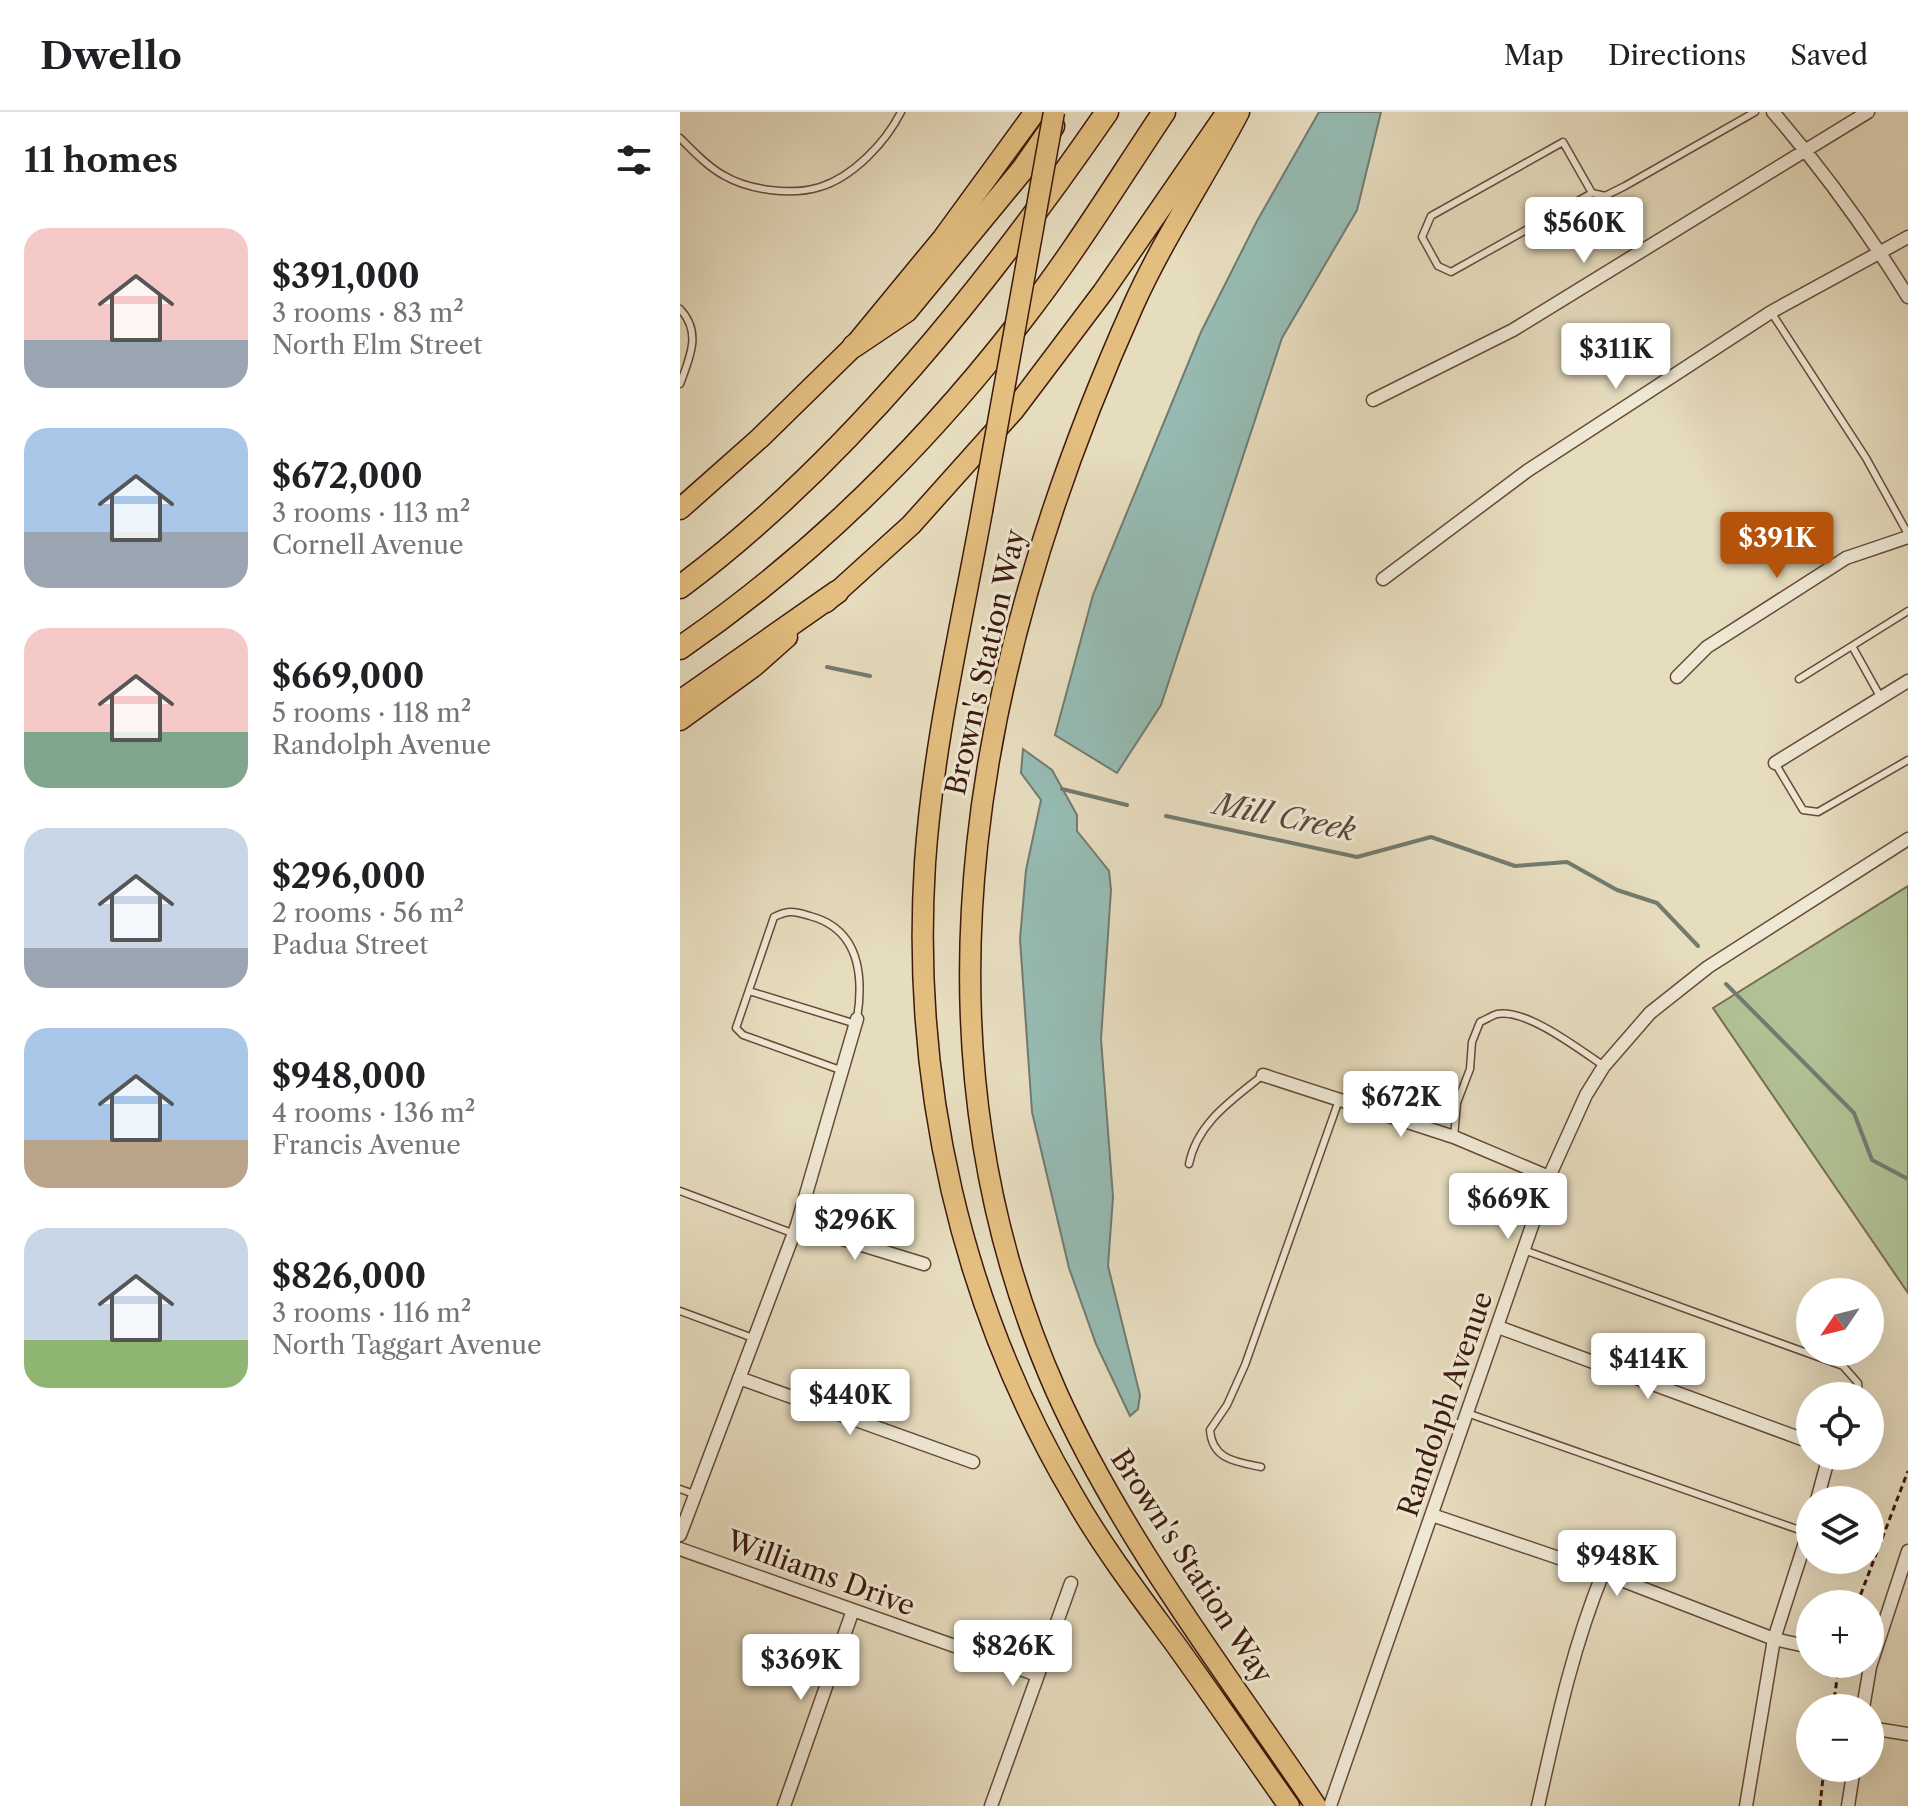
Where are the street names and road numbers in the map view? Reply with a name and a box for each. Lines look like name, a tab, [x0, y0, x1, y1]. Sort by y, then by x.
street label: Brown's Station Way	[938, 525, 1032, 798]
street label: Randolph Avenue	[1391, 1287, 1499, 1521]
street label: Brown's Station Way	[1104, 1443, 1280, 1690]
street label: Williams Drive	[721, 1523, 920, 1623]

